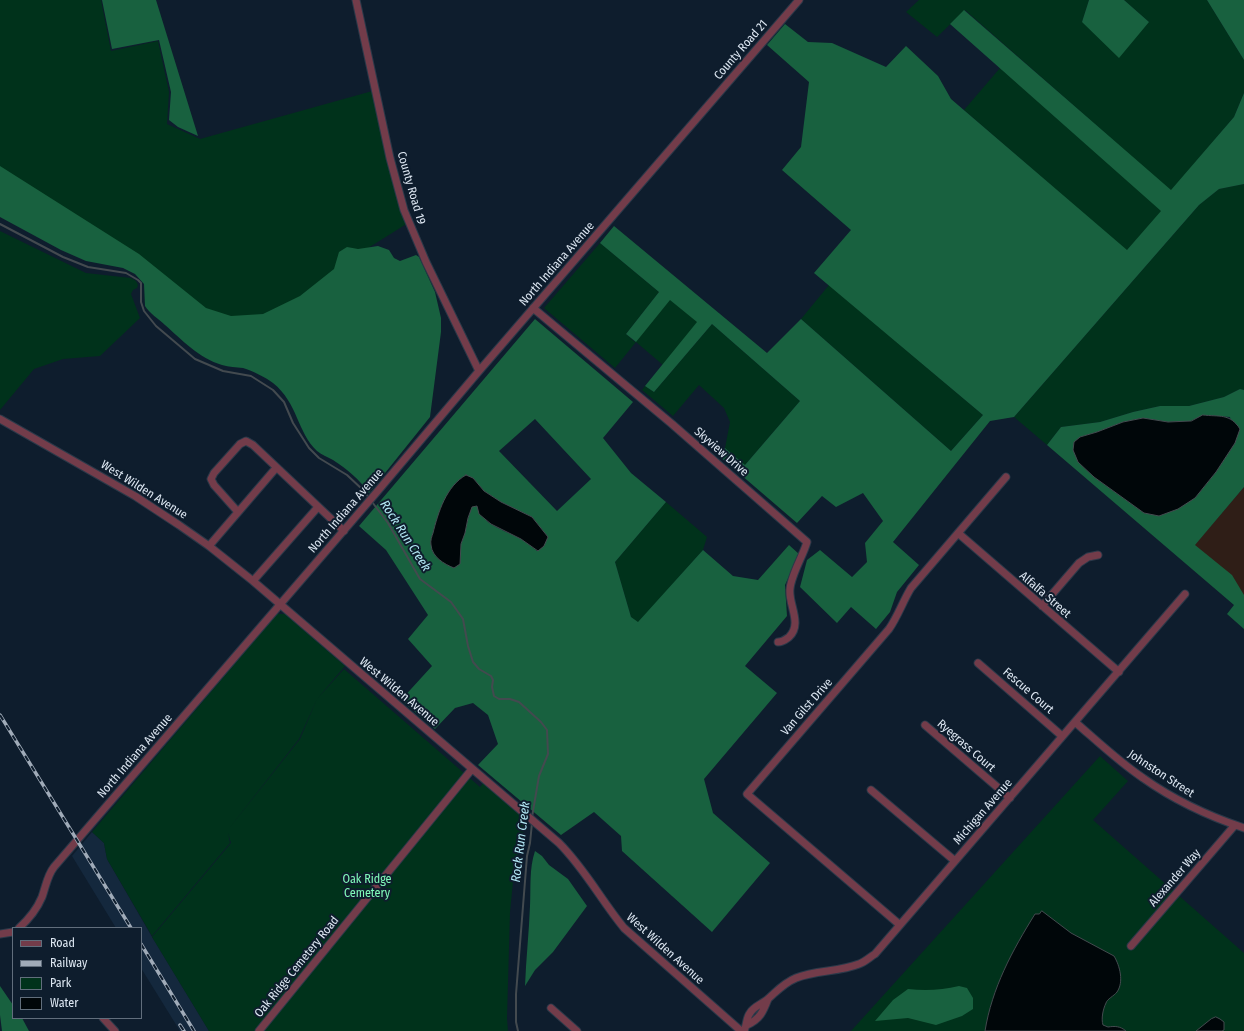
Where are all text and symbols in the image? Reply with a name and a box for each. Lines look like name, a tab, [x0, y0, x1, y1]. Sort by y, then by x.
street label: County Road 21	[711, 17, 771, 83]
street label: County Road 19	[394, 150, 428, 226]
street label: North Indiana Avenue	[517, 219, 597, 309]
street label: Skyview Drive	[691, 424, 751, 480]
street label: West Wilden Avenue	[98, 458, 190, 522]
street label: North Indiana Avenue	[306, 466, 386, 556]
water label: Rock Run Creek	[376, 498, 434, 574]
street label: Alfalfa Street	[1016, 569, 1074, 621]
street label: West Wilden Avenue	[356, 655, 442, 729]
street label: Fescue Court	[1000, 665, 1056, 717]
street label: Van Gilst Drive	[778, 675, 836, 739]
street label: North Indiana Avenue	[95, 711, 175, 801]
street label: Ryegrass Court	[934, 717, 998, 775]
street label: Johnston Street	[1125, 747, 1197, 801]
street label: Michigan Avenue	[950, 776, 1016, 848]
water label: Rock Run Creek	[508, 801, 534, 883]
street label: Alexander Way	[1146, 846, 1204, 910]
park label: Oak Ridge Cemetery	[342, 873, 392, 901]
street label: West Wilden Avenue	[623, 910, 707, 988]
street label: Oak Ridge Cemetery Road	[252, 914, 342, 1020]
legend	[12, 927, 142, 1019]
text: Road	[50, 936, 75, 950]
text: Railway	[50, 956, 87, 970]
text: Park	[50, 976, 71, 990]
text: Water	[50, 996, 78, 1010]

